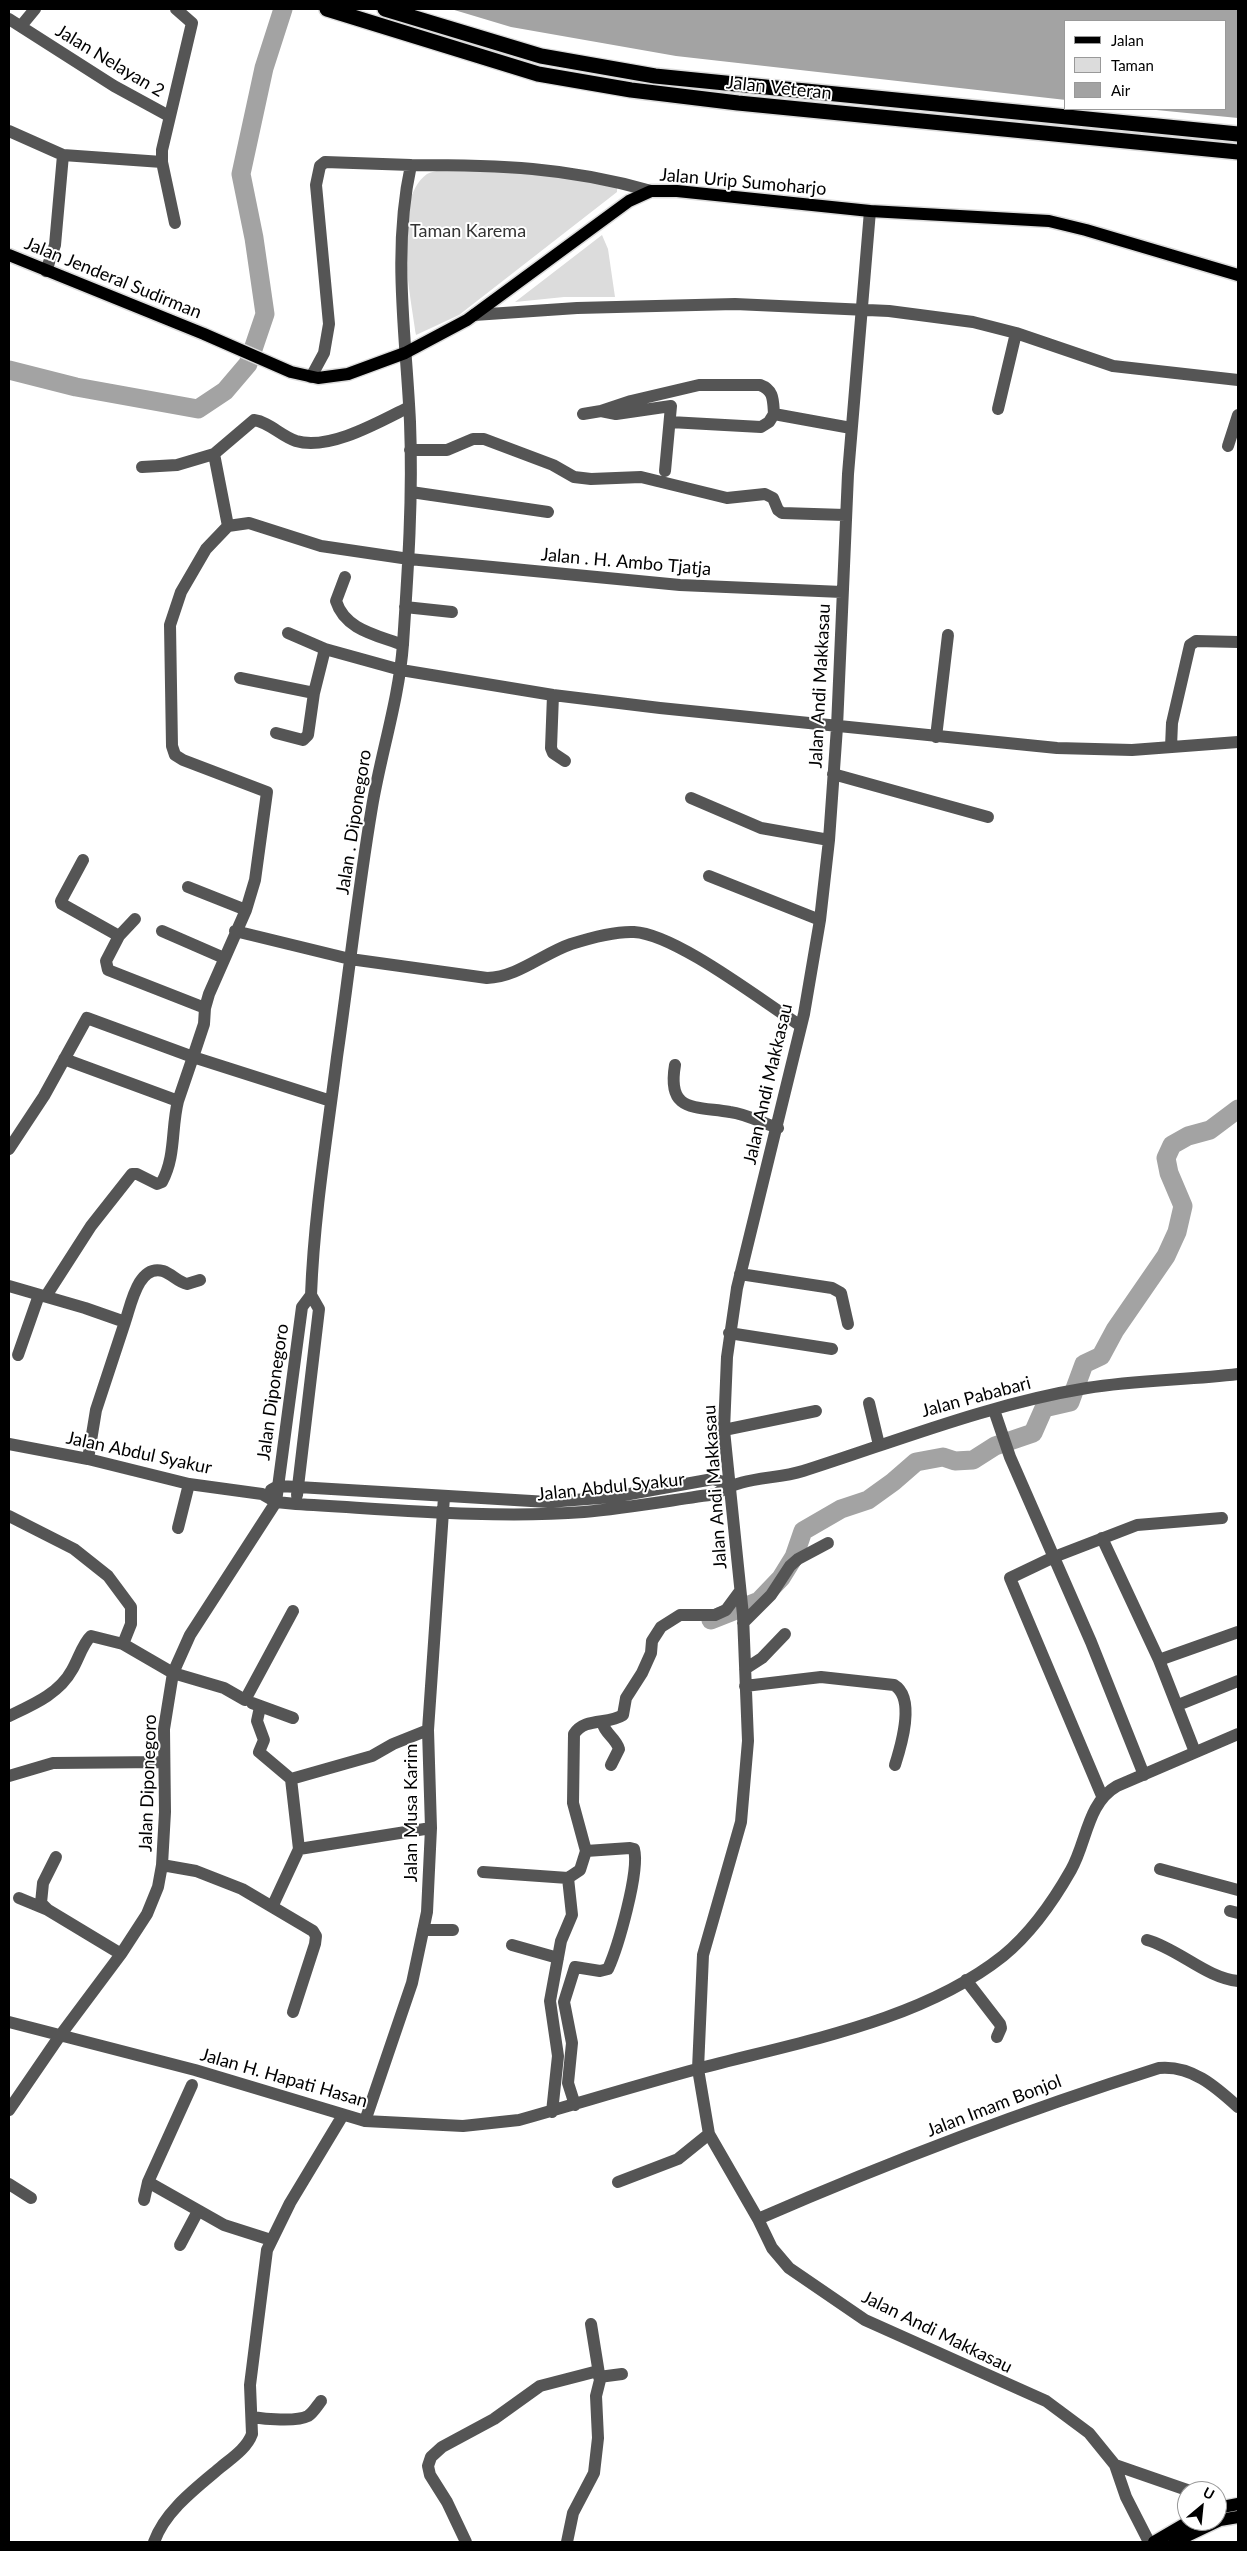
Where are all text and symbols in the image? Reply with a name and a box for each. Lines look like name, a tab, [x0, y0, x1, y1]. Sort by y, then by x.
street label: Jalan Nelayan 2	[52, 20, 168, 102]
legend	[1064, 20, 1227, 110]
text: Jalan	[1111, 31, 1144, 49]
text: Taman	[1111, 56, 1154, 74]
street label: Jalan Veteran	[725, 72, 833, 104]
text: Air	[1111, 81, 1130, 99]
street label: Jalan Urip Sumoharjo	[659, 164, 827, 200]
park label: Taman Karema	[410, 220, 526, 242]
street label: Jalan Jenderal Sudirman	[21, 233, 205, 323]
street label: Jalan . H. Ambo Tjatja	[540, 544, 712, 580]
street label: Jalan Andi Makkasau	[805, 603, 835, 769]
street label: Jalan . Diponegoro	[332, 748, 376, 896]
street label: Jalan Andi Makkasau	[739, 1001, 797, 1167]
street label: Jalan Diponegoro	[253, 1322, 293, 1462]
street label: Jalan Pababari	[919, 1372, 1033, 1422]
street label: Jalan Andi Makkasau	[698, 1404, 732, 1570]
street label: Jalan Abdul Syakur	[64, 1427, 214, 1479]
street label: Jalan Abdul Syakur	[536, 1469, 686, 1505]
street label: Jalan Diponegoro	[135, 1714, 161, 1852]
street label: Jalan Musa Karim	[400, 1744, 422, 1882]
street label: Jalan H. Hapati Hasan	[198, 2044, 370, 2112]
street label: Jalan Imam Bonjol	[924, 2070, 1064, 2142]
street label: Jalan Andi Makkasau	[858, 2286, 1016, 2378]
north arrow	[1177, 2481, 1227, 2531]
text: U	[1200, 2483, 1217, 2503]

